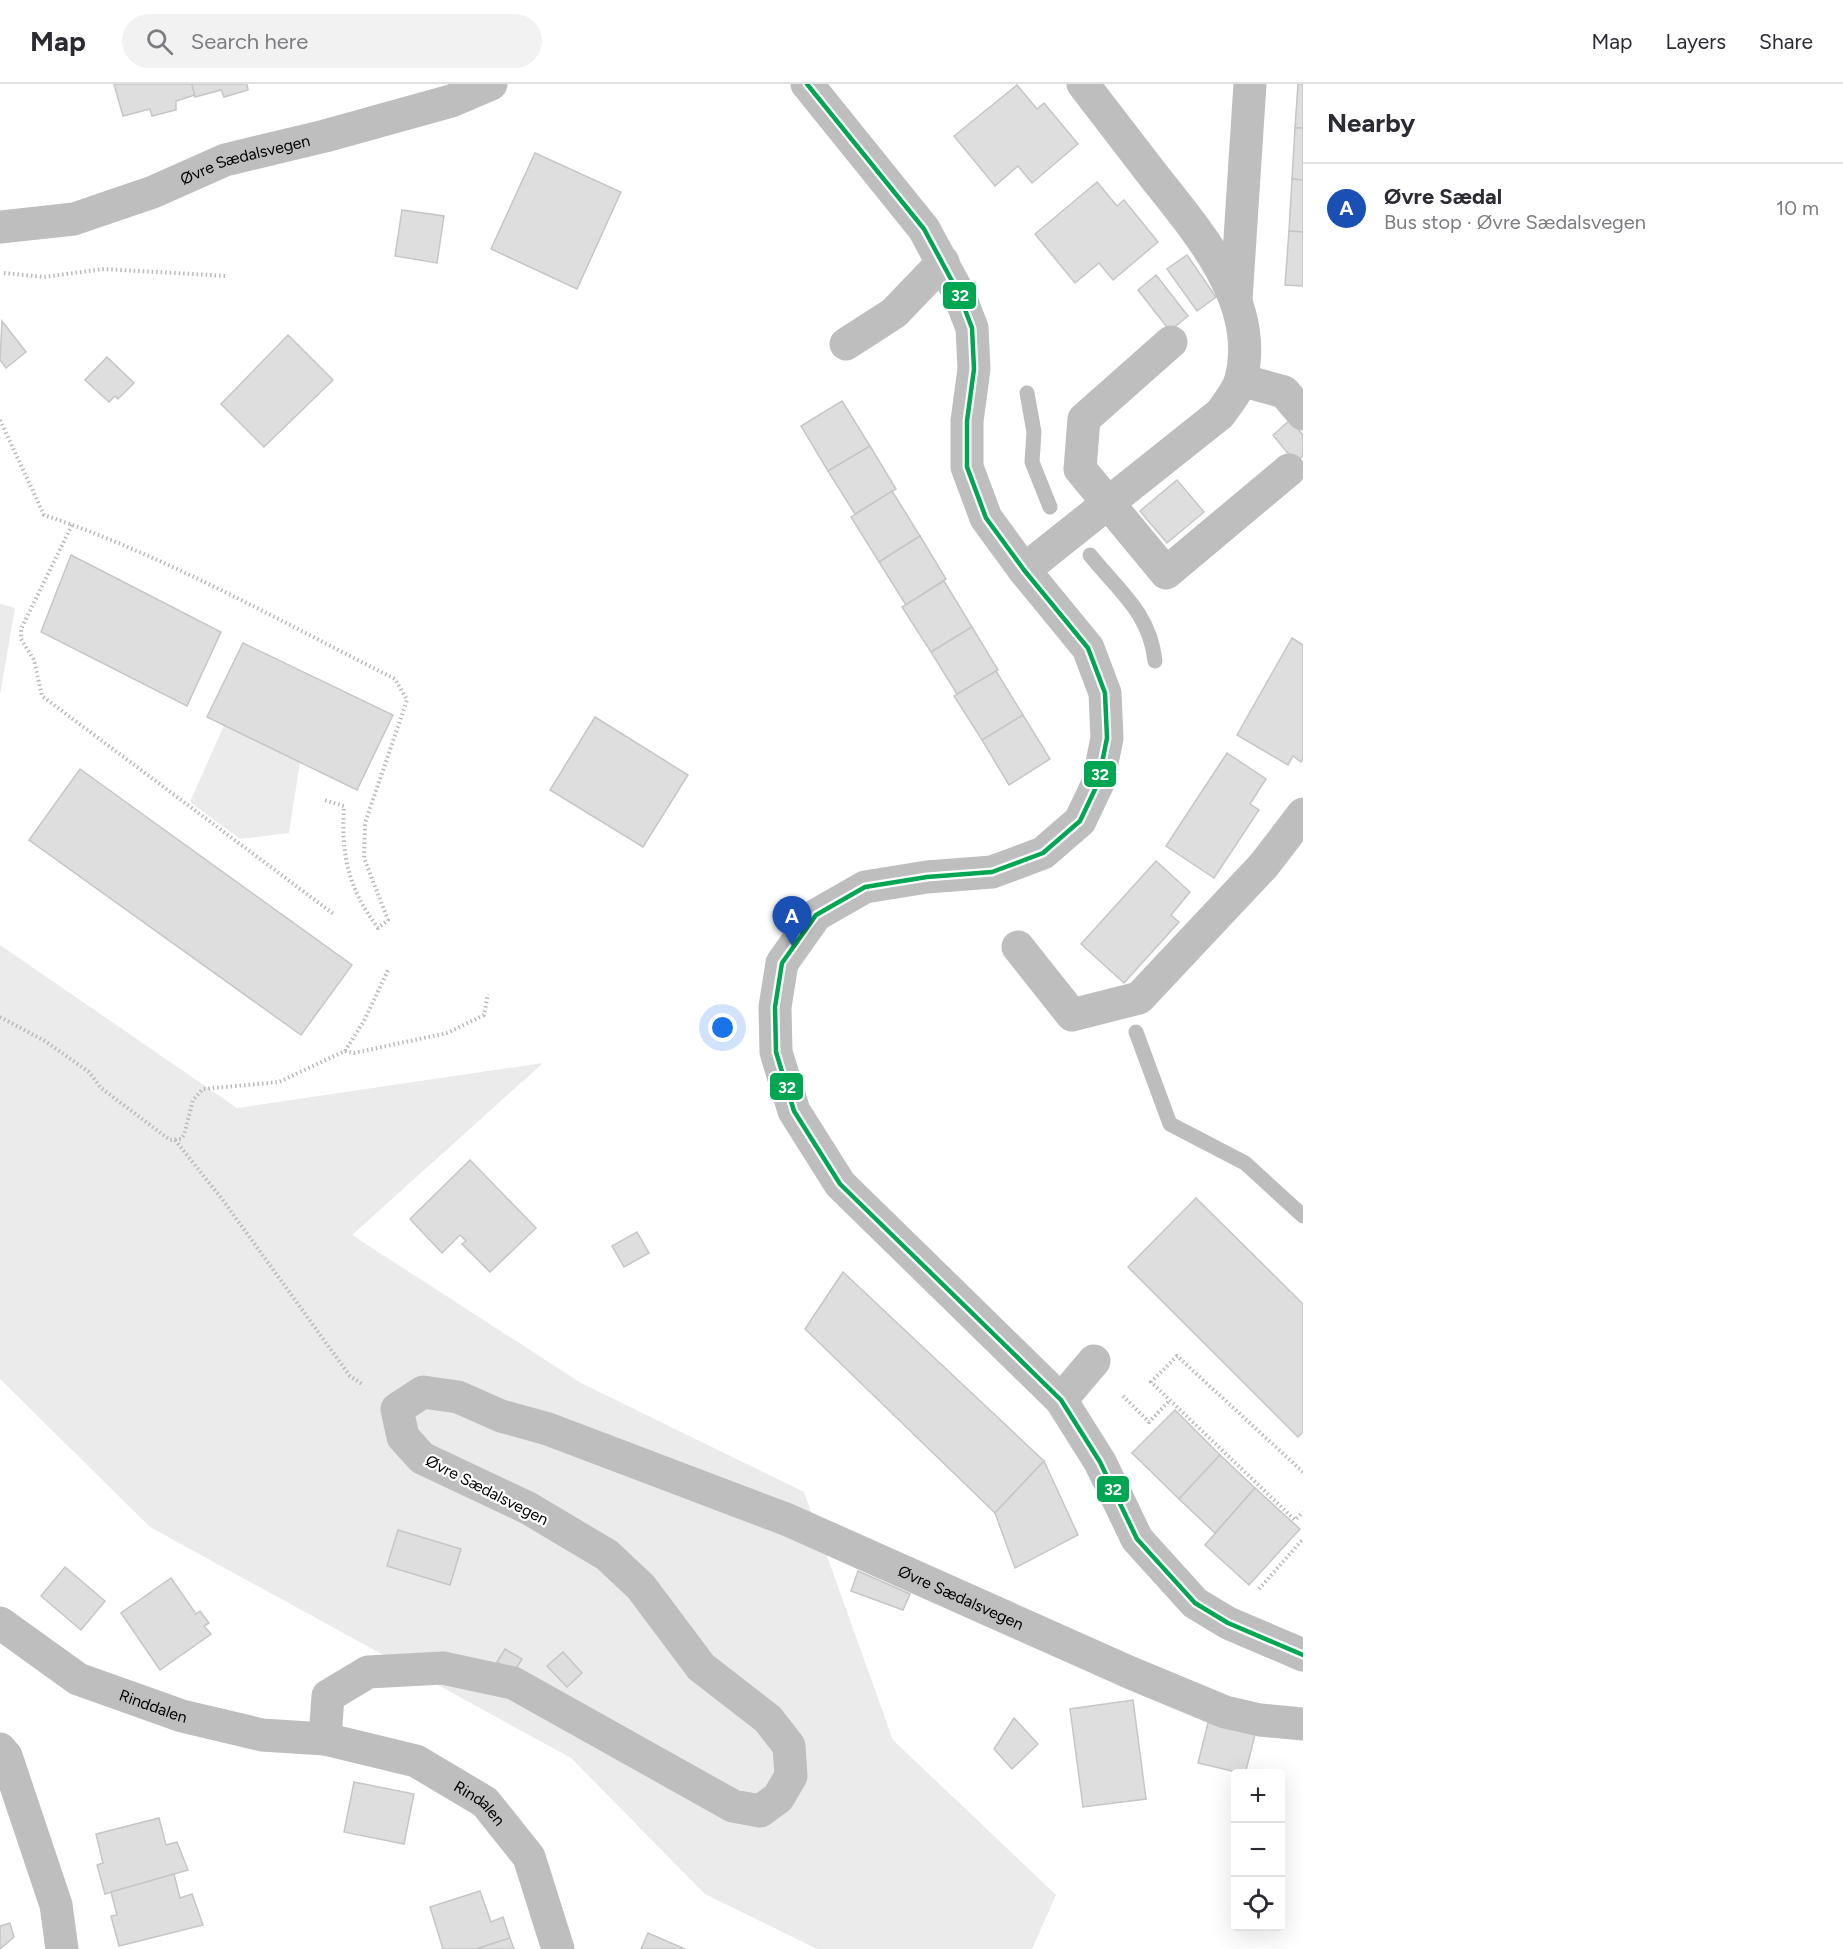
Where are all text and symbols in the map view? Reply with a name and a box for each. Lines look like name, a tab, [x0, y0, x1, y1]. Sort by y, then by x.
search box	[122, 14, 542, 68]
text: Map	[30, 24, 86, 58]
icon: search	[143, 25, 176, 58]
text: Search here	[191, 28, 308, 55]
text: Map	[1592, 29, 1632, 54]
text: Layers	[1665, 29, 1726, 54]
text: Share	[1759, 29, 1813, 54]
text: Nearby	[1327, 107, 1415, 139]
street label: Øvre Sædalsvegen	[177, 130, 312, 188]
text: Øvre Sædal	[1384, 183, 1502, 210]
text: A	[1339, 196, 1354, 220]
text: 10 m	[1776, 196, 1819, 220]
text: Bus stop · Øvre Sædalsvegen	[1384, 210, 1646, 234]
line badge: 32	[942, 281, 977, 310]
text: 32	[951, 286, 969, 305]
line badge: 32	[1083, 760, 1117, 788]
text: 32	[1091, 765, 1109, 784]
pin: A	[772, 896, 812, 946]
your location	[708, 1013, 737, 1042]
line badge: 32	[769, 1072, 804, 1101]
text: 32	[778, 1078, 796, 1097]
street label: Øvre Sædalsvegen	[422, 1451, 552, 1529]
line badge: 32	[1096, 1475, 1130, 1503]
text: 32	[1104, 1480, 1122, 1499]
street label: Øvre Sædalsvegen	[895, 1561, 1027, 1634]
street label: Rinddalen	[117, 1685, 189, 1726]
map controls	[1231, 1769, 1285, 1931]
button: +	[1231, 1769, 1285, 1823]
street label: Rindalen	[451, 1776, 509, 1829]
button: −	[1231, 1823, 1285, 1877]
button: locate	[1231, 1877, 1285, 1931]

